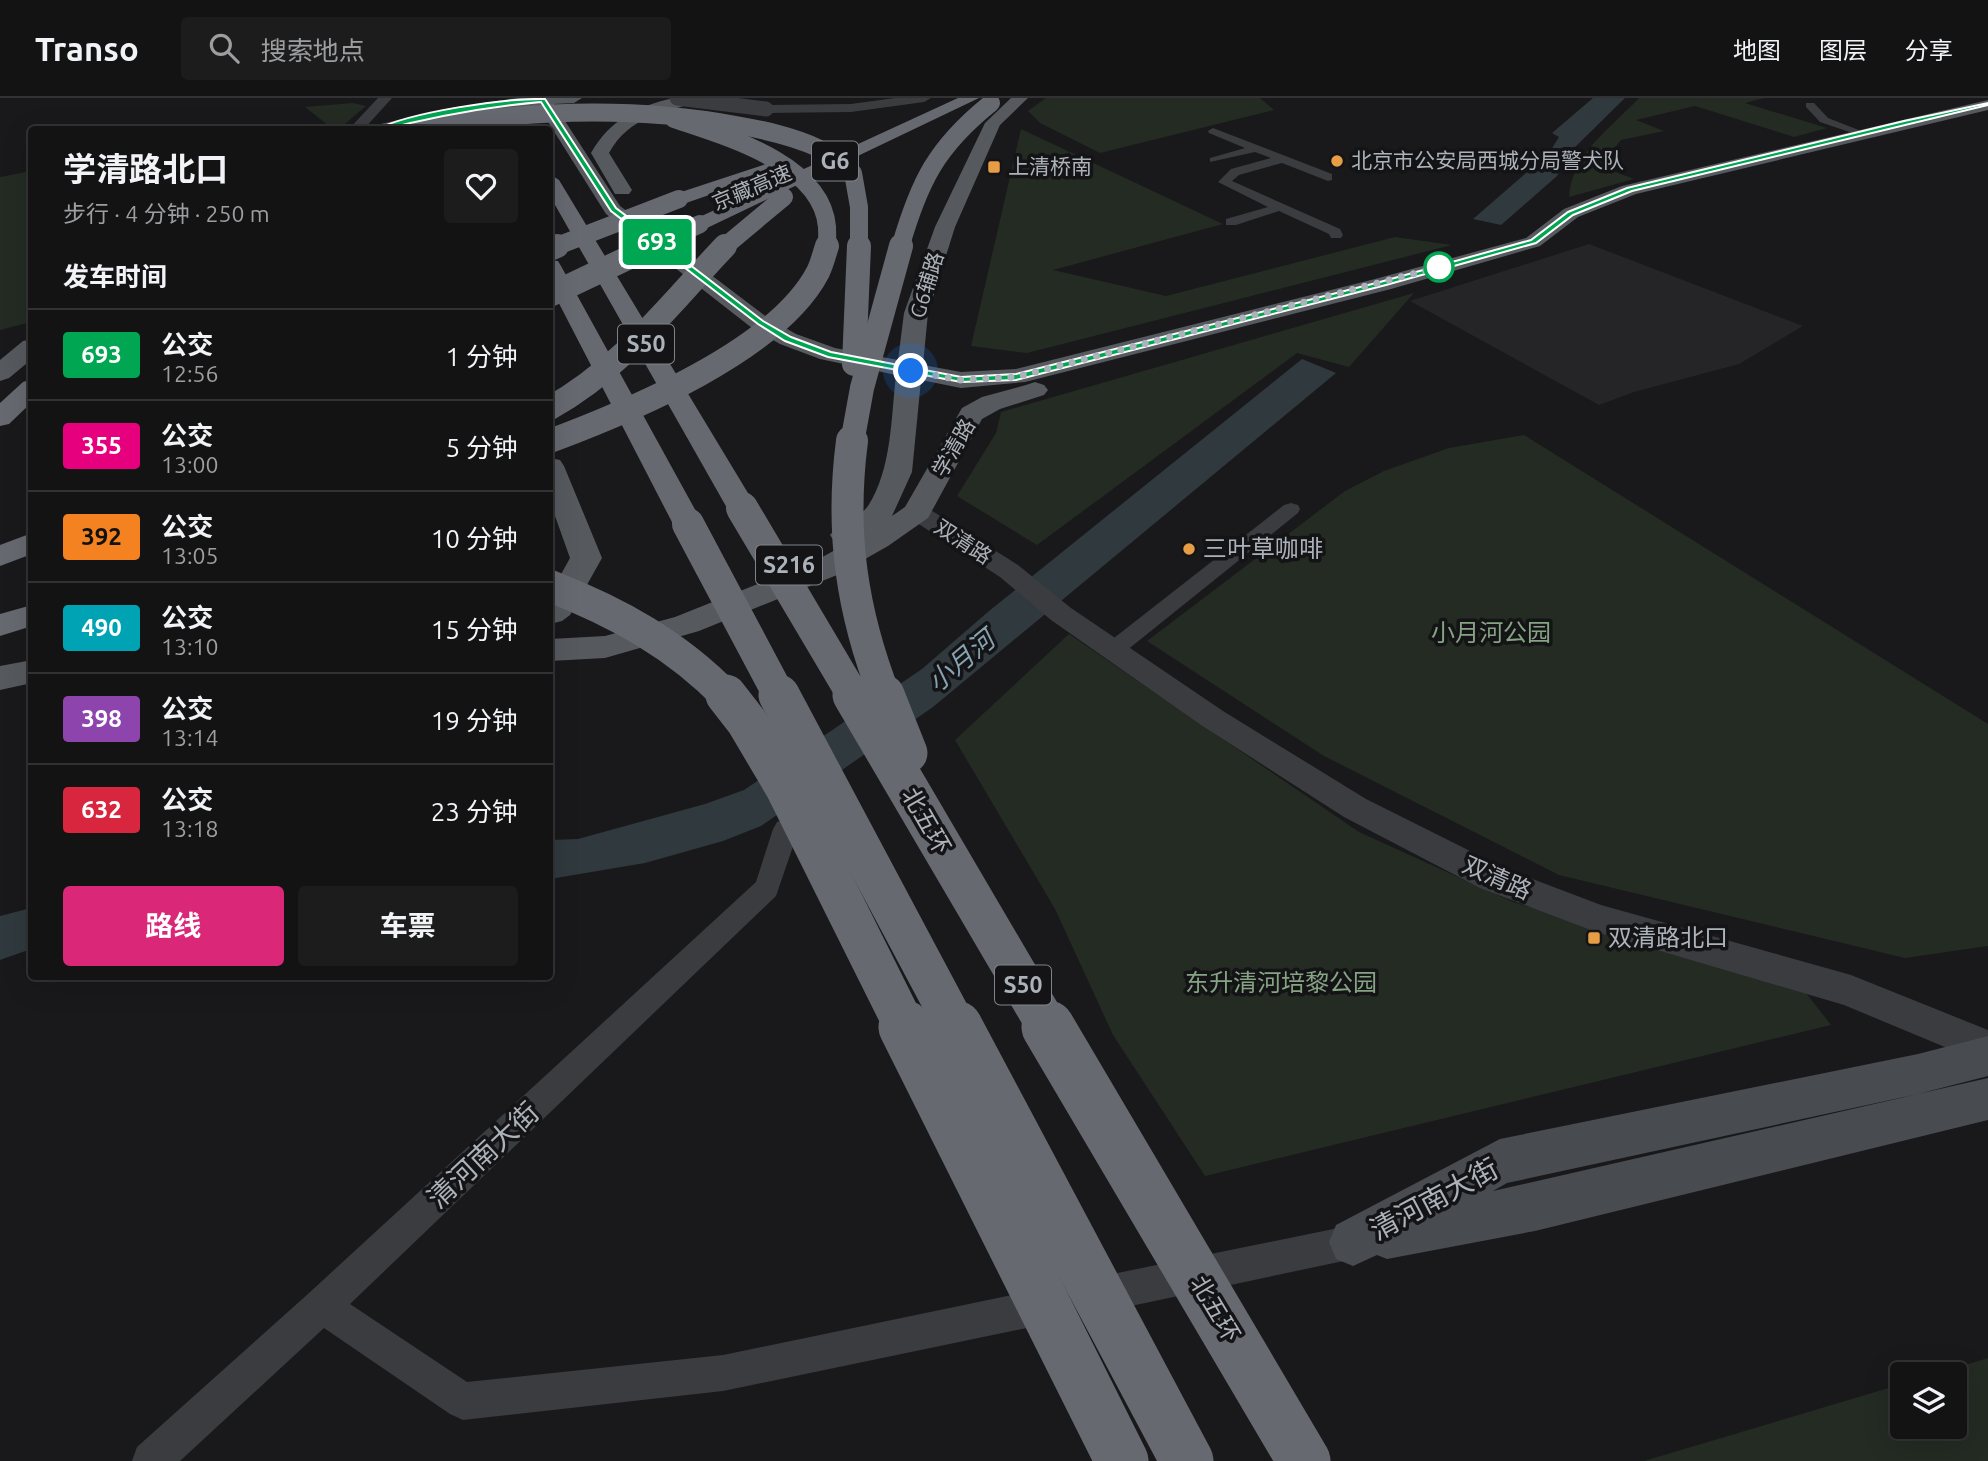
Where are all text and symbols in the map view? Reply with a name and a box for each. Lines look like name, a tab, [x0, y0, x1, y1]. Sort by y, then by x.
search box	[181, 17, 671, 80]
icon: search	[205, 29, 243, 67]
text: Transo	[35, 30, 139, 67]
text: 搜索地点	[261, 36, 365, 65]
text: 地图	[1733, 37, 1781, 64]
text: 图层	[1819, 37, 1867, 64]
text: 分享	[1905, 37, 1953, 64]
road number: G6	[812, 142, 858, 180]
place label: 北京市公安局西城分局警犬队	[1351, 148, 1624, 172]
button: heart	[444, 149, 518, 223]
text: 学清路北口	[63, 150, 228, 187]
marker: 北京市公安局西城分局警犬队	[1329, 153, 1345, 169]
place label: 上清桥南	[1008, 154, 1092, 178]
marker: 上清桥南	[986, 159, 1002, 175]
street label: 京藏高速	[708, 160, 795, 215]
text: 步行 · 4 分钟 · 250 m	[63, 201, 270, 226]
line badge: 693	[617, 219, 697, 265]
text: 693	[637, 228, 677, 255]
street label: G6辅路	[905, 249, 947, 321]
unlabelled marker	[1424, 252, 1454, 282]
text: 发车时间	[63, 262, 167, 291]
road number: S50	[618, 325, 674, 364]
text: 公交	[161, 330, 213, 359]
text: 693	[81, 341, 122, 368]
text: 1 分钟	[445, 342, 518, 371]
your location	[893, 353, 928, 388]
text: 12:56	[161, 361, 219, 386]
street label: 学清路	[927, 414, 979, 481]
text: 公交	[161, 421, 213, 450]
text: 355	[81, 432, 122, 459]
text: 5 分钟	[445, 433, 518, 462]
text: 13:00	[161, 452, 219, 477]
text: 公交	[161, 512, 213, 541]
street label: 双清路	[931, 514, 996, 568]
text: 392	[81, 523, 122, 550]
text: 10 分钟	[431, 524, 518, 553]
place label: 三叶草咖啡	[1203, 535, 1323, 562]
marker: 三叶草咖啡	[1181, 541, 1197, 557]
text: 13:05	[161, 543, 219, 568]
road number: S216	[756, 545, 822, 584]
text: 公交	[161, 603, 213, 632]
text: 490	[81, 614, 122, 641]
text: 15 分钟	[431, 615, 518, 644]
park label: 小月河公园	[1431, 619, 1551, 646]
water label: 小月河	[921, 621, 1004, 697]
text: 13:10	[161, 634, 219, 659]
text: 公交	[161, 694, 213, 723]
text: 398	[81, 705, 122, 732]
text: 19 分钟	[431, 706, 518, 735]
text: 13:14	[161, 725, 219, 750]
street label: 北五环	[897, 783, 956, 859]
text: 公交	[161, 785, 213, 814]
text: 632	[81, 796, 122, 823]
text: 23 分钟	[431, 797, 518, 826]
text: 13:18	[161, 816, 219, 841]
street label: 双清路	[1459, 851, 1536, 905]
button: 路线	[63, 886, 284, 966]
button: 车票	[298, 886, 518, 966]
place label: 双清路北口	[1608, 924, 1728, 951]
marker: 双清路北口	[1586, 930, 1602, 946]
road number: S50	[995, 965, 1051, 1004]
park label: 东升清河培黎公园	[1185, 969, 1377, 996]
street label: 清河南大街	[421, 1096, 544, 1214]
street label: 清河南大街	[1365, 1152, 1503, 1245]
street label: 北五环	[1185, 1271, 1246, 1347]
map controls	[1890, 1362, 1967, 1439]
button: layers	[1890, 1362, 1967, 1439]

